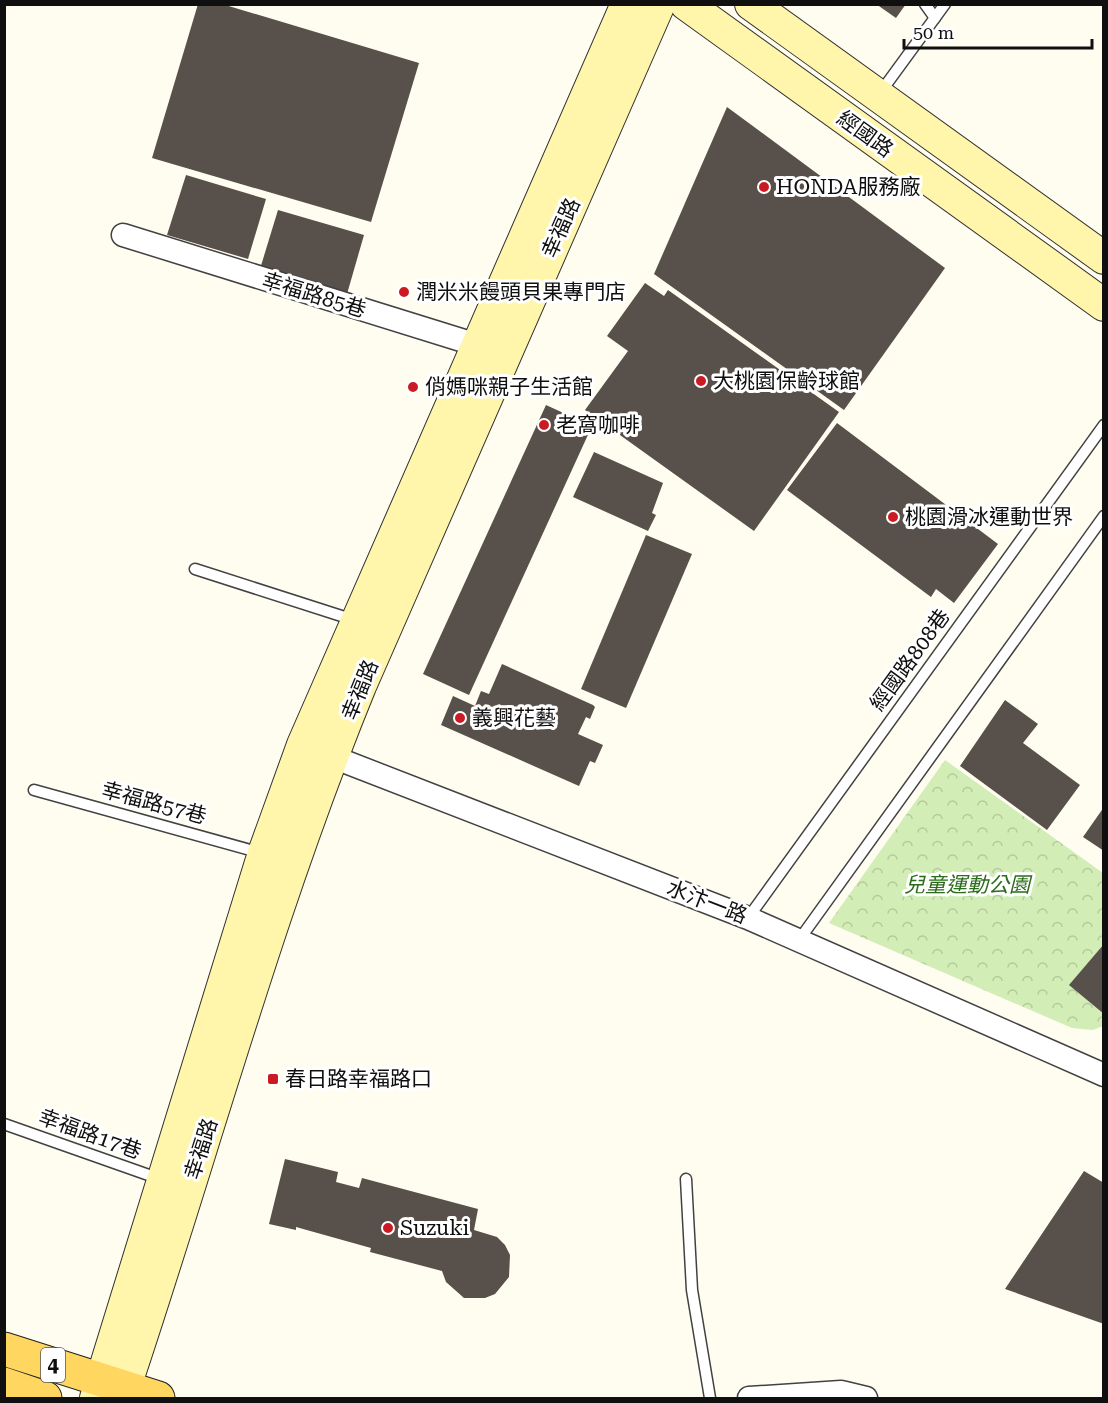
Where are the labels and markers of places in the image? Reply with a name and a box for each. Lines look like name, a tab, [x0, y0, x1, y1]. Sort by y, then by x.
place label: HONDA服務廠	[776, 175, 920, 199]
marker: HONDA服務廠	[757, 180, 771, 194]
place label: 潤米米饅頭貝果專門店	[416, 280, 626, 304]
marker: 潤米米饅頭貝果專門店	[397, 285, 411, 299]
place label: 大桃園保齡球館	[713, 369, 860, 393]
marker: 大桃園保齡球館	[694, 374, 708, 388]
place label: 俏媽咪親子生活館	[425, 375, 593, 399]
marker: 俏媽咪親子生活館	[406, 380, 420, 394]
place label: 老窩咖啡	[556, 413, 640, 437]
marker: 老窩咖啡	[537, 418, 551, 432]
place label: 桃園滑冰運動世界	[905, 505, 1073, 529]
marker: 桃園滑冰運動世界	[886, 510, 900, 524]
place label: 義興花藝	[472, 706, 556, 730]
marker: 義興花藝	[453, 711, 467, 725]
place label: 春日路幸福路口	[285, 1067, 432, 1091]
marker: 春日路幸福路口	[266, 1072, 280, 1086]
place label: Suzuki	[400, 1216, 469, 1240]
marker: Suzuki	[381, 1221, 395, 1235]

